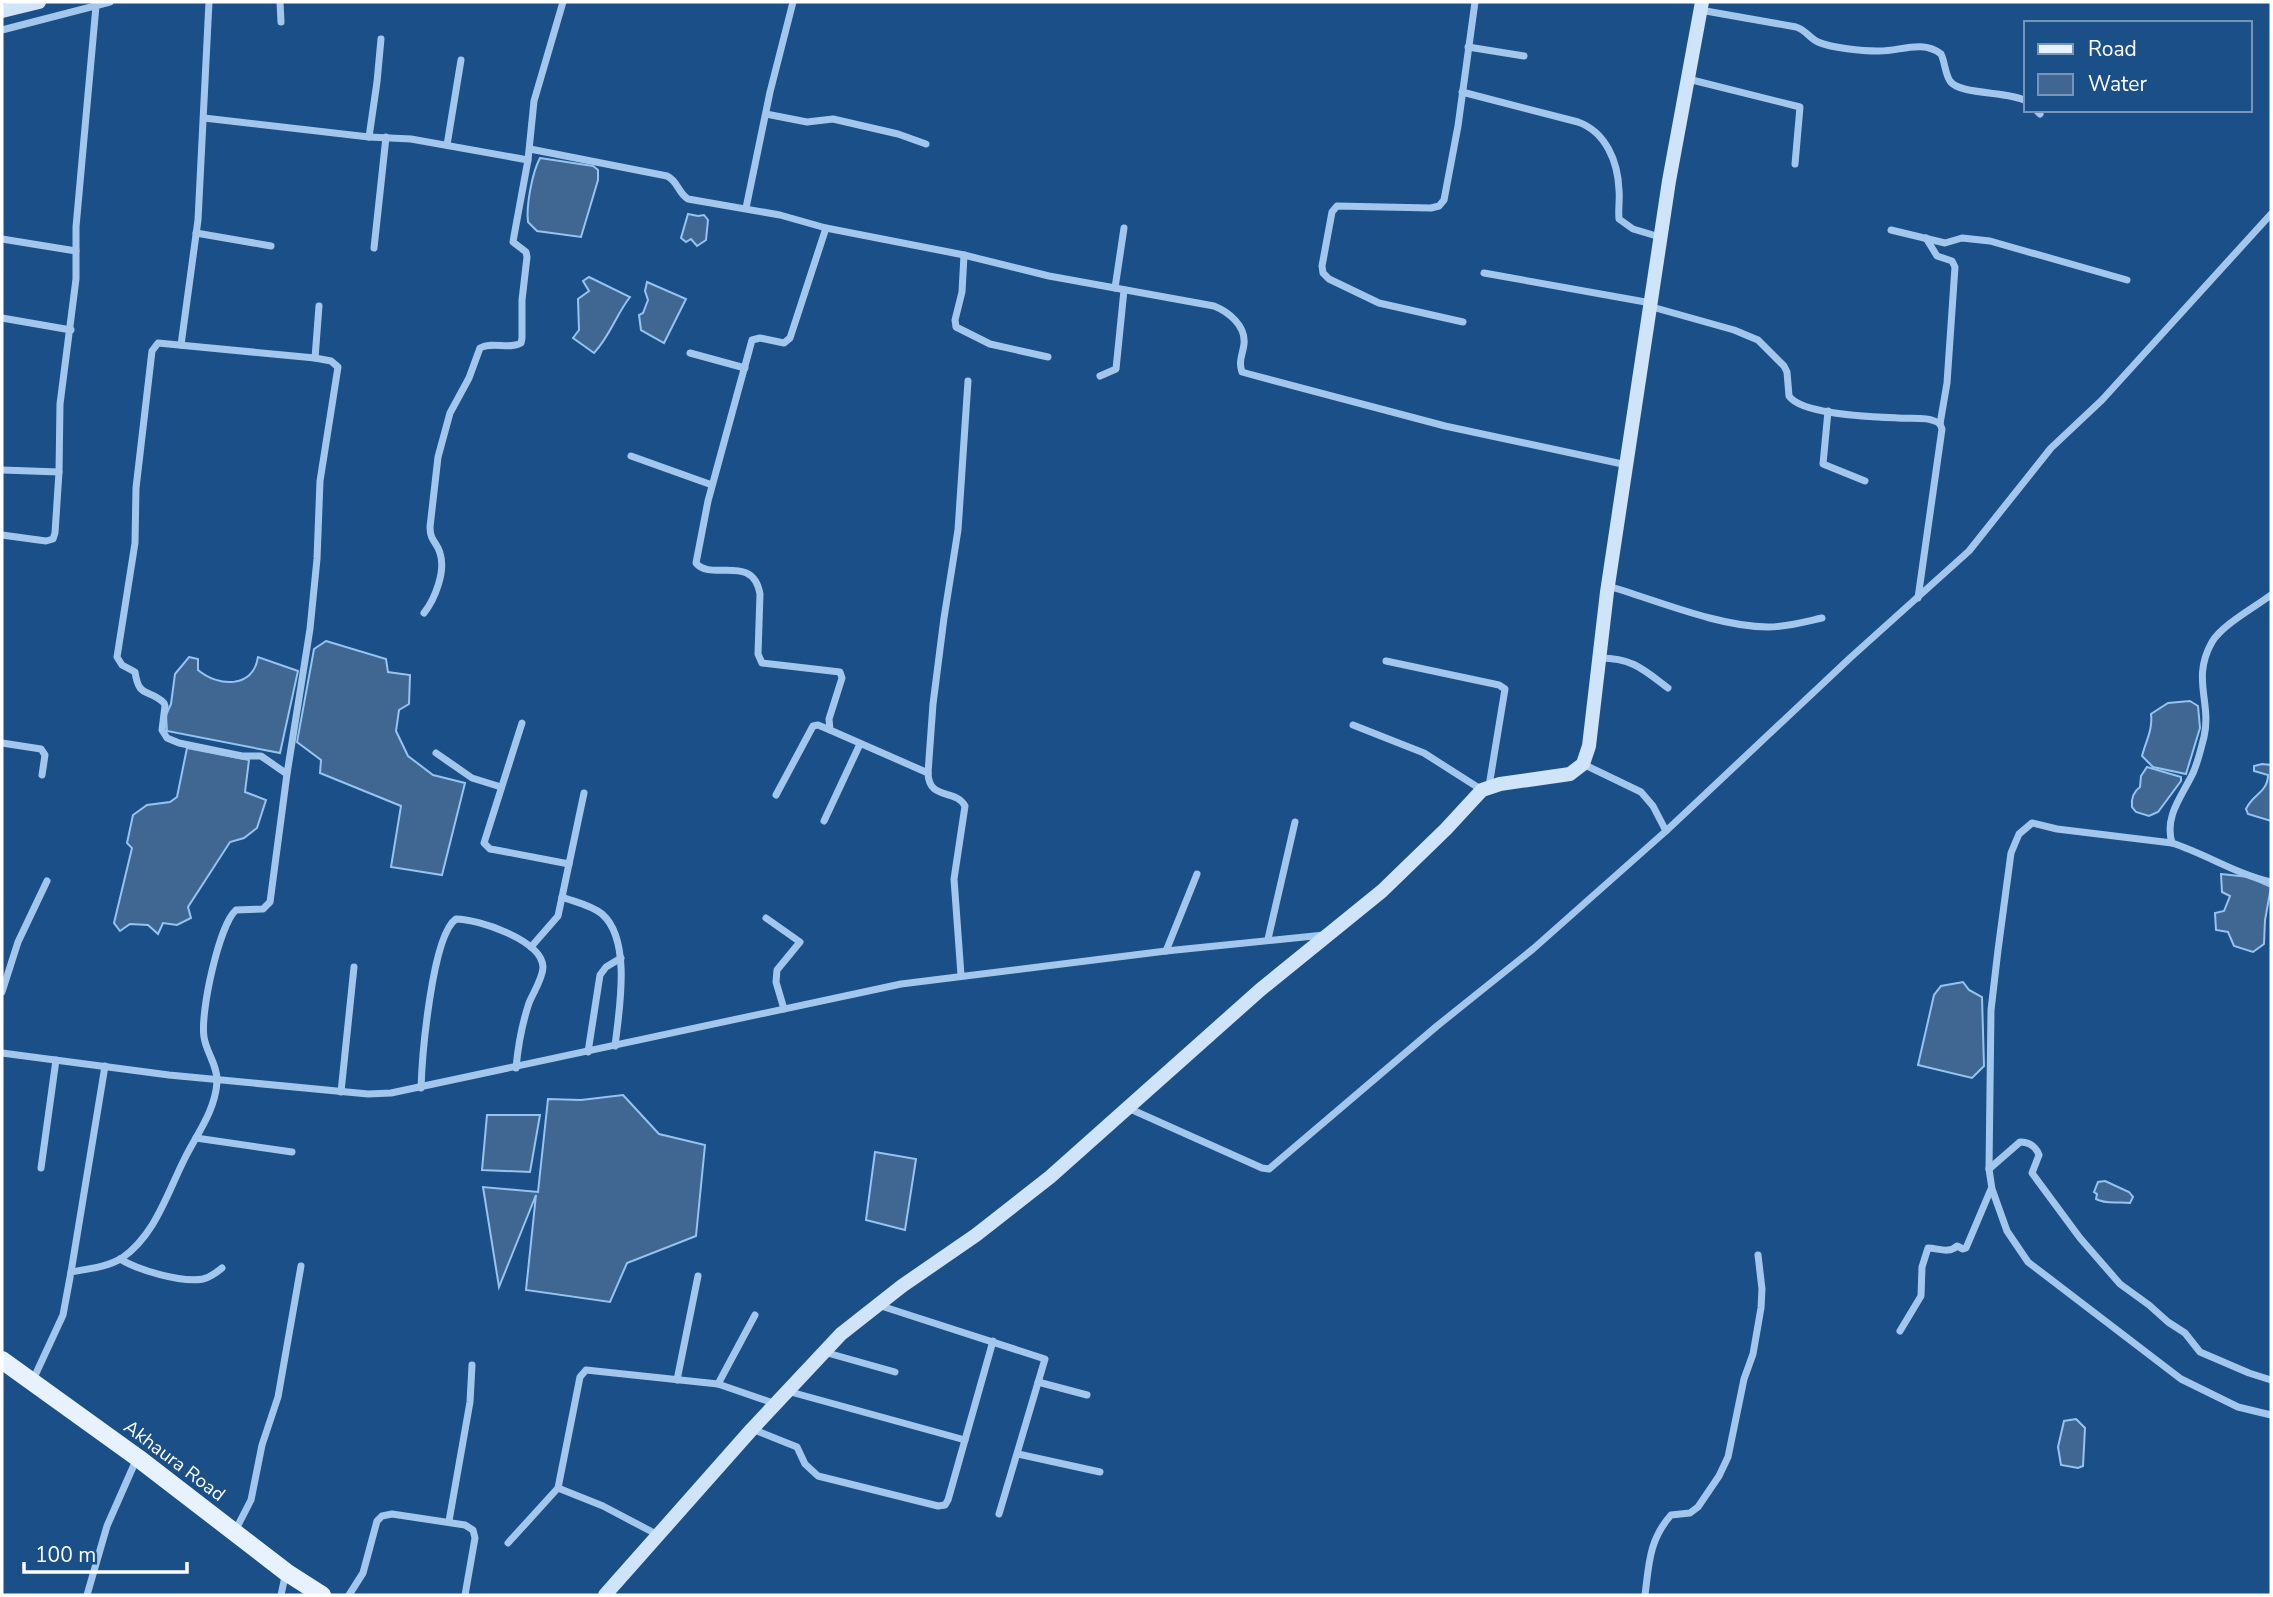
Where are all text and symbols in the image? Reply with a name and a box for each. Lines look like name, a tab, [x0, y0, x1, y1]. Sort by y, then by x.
legend	[2024, 21, 2252, 112]
text: Road	[2088, 35, 2137, 63]
text: Water	[2088, 70, 2147, 98]
street label: Akhaura Road	[118, 1414, 230, 1508]
scale bar	[24, 1530, 187, 1574]
text: 100 m	[35, 1541, 96, 1569]

